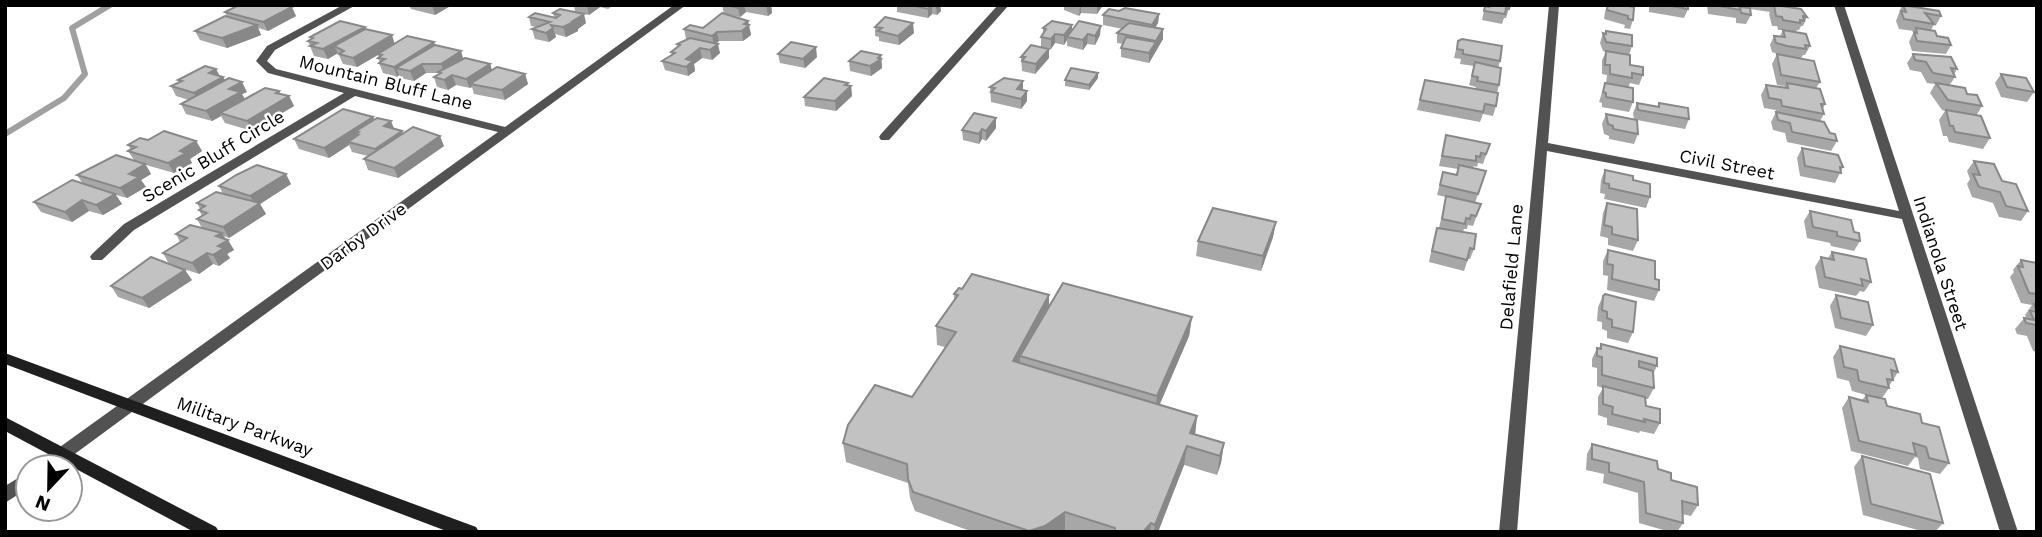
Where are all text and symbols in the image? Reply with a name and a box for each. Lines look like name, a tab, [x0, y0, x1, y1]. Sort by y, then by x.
street label: Mountain Bluff Lane	[297, 50, 475, 114]
street label: Scenic Bluff Circle	[138, 105, 288, 207]
street label: Civil Street	[1678, 144, 1777, 184]
street label: Indianola Street	[1909, 193, 1973, 333]
street label: Darby Drive	[316, 198, 410, 274]
street label: Delafield Lane	[1495, 203, 1527, 331]
street label: Military Parkway	[174, 392, 316, 461]
north arrow	[14, 453, 84, 523]
text: N	[32, 490, 54, 517]

